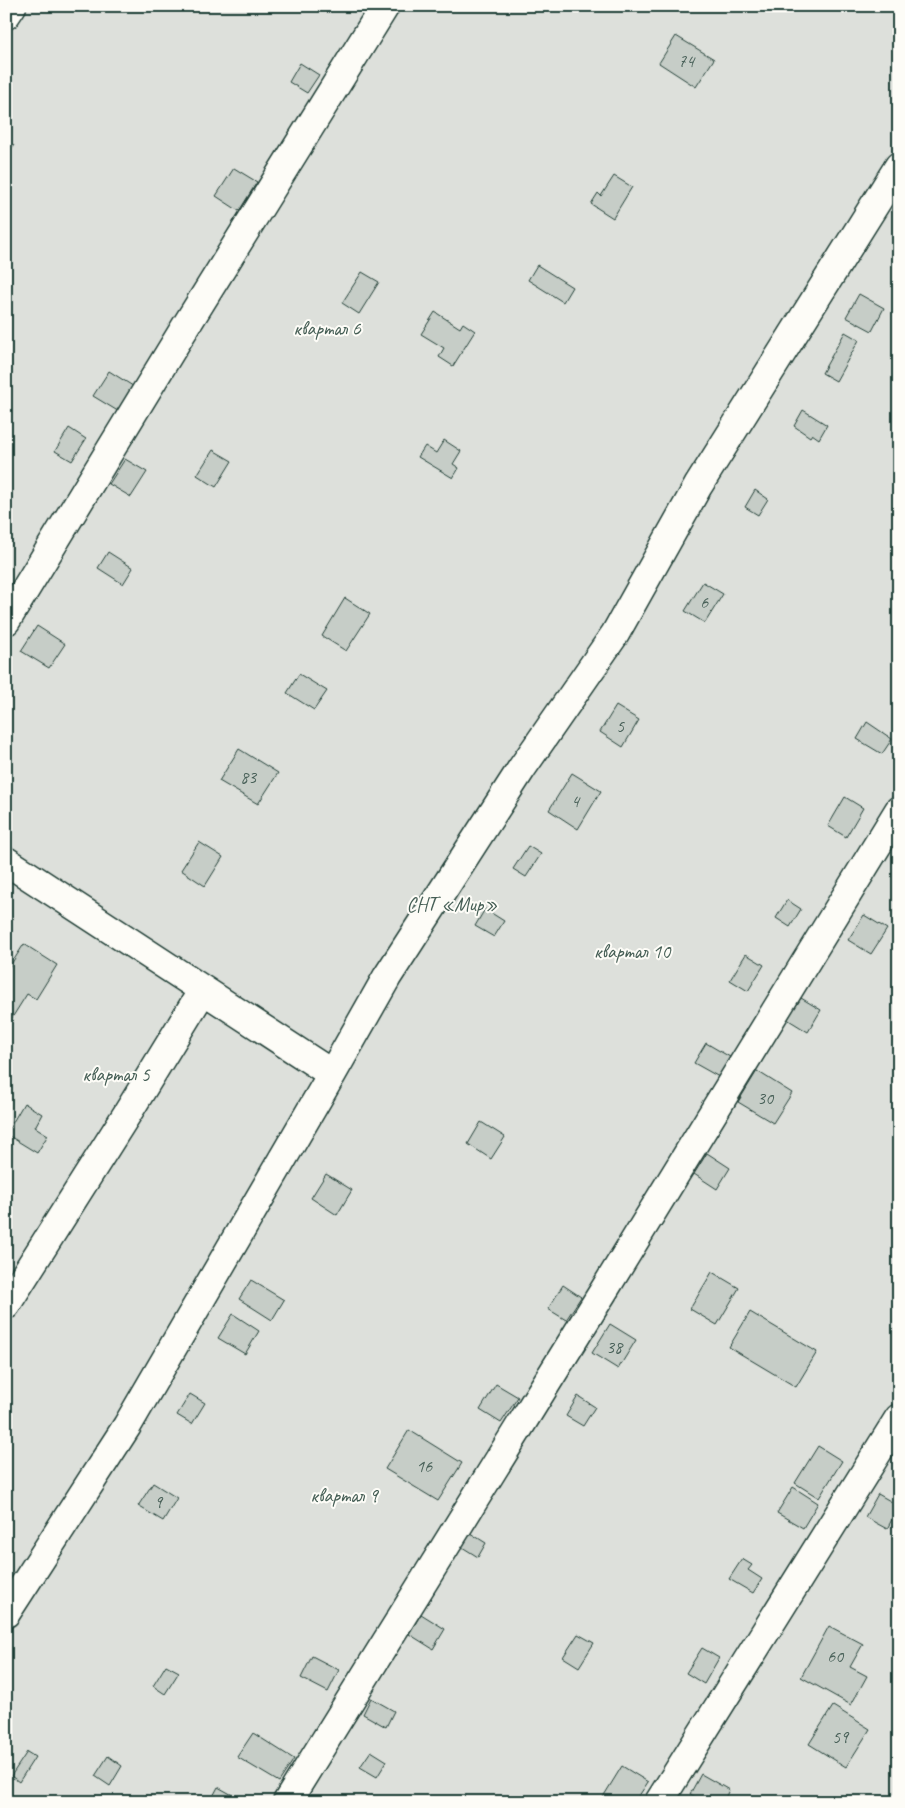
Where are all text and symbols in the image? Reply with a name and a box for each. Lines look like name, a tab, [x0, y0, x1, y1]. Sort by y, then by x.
house number: 74	[678, 50, 696, 72]
park label: квартал 6	[293, 316, 362, 341]
house number: 6	[700, 591, 709, 613]
house number: 5	[616, 715, 625, 737]
house number: 83	[240, 766, 258, 788]
house number: 4	[571, 790, 581, 812]
park label: СНТ «Мир»	[406, 892, 498, 917]
park label: квартал 10	[594, 939, 672, 964]
park label: квартал 5	[82, 1062, 151, 1087]
house number: 30	[757, 1087, 775, 1109]
house number: 38	[606, 1336, 624, 1358]
house number: 16	[416, 1455, 433, 1477]
park label: квартал 9	[310, 1483, 380, 1508]
house number: 9	[154, 1491, 164, 1513]
house number: 60	[827, 1645, 845, 1667]
house number: 59	[832, 1726, 850, 1748]

